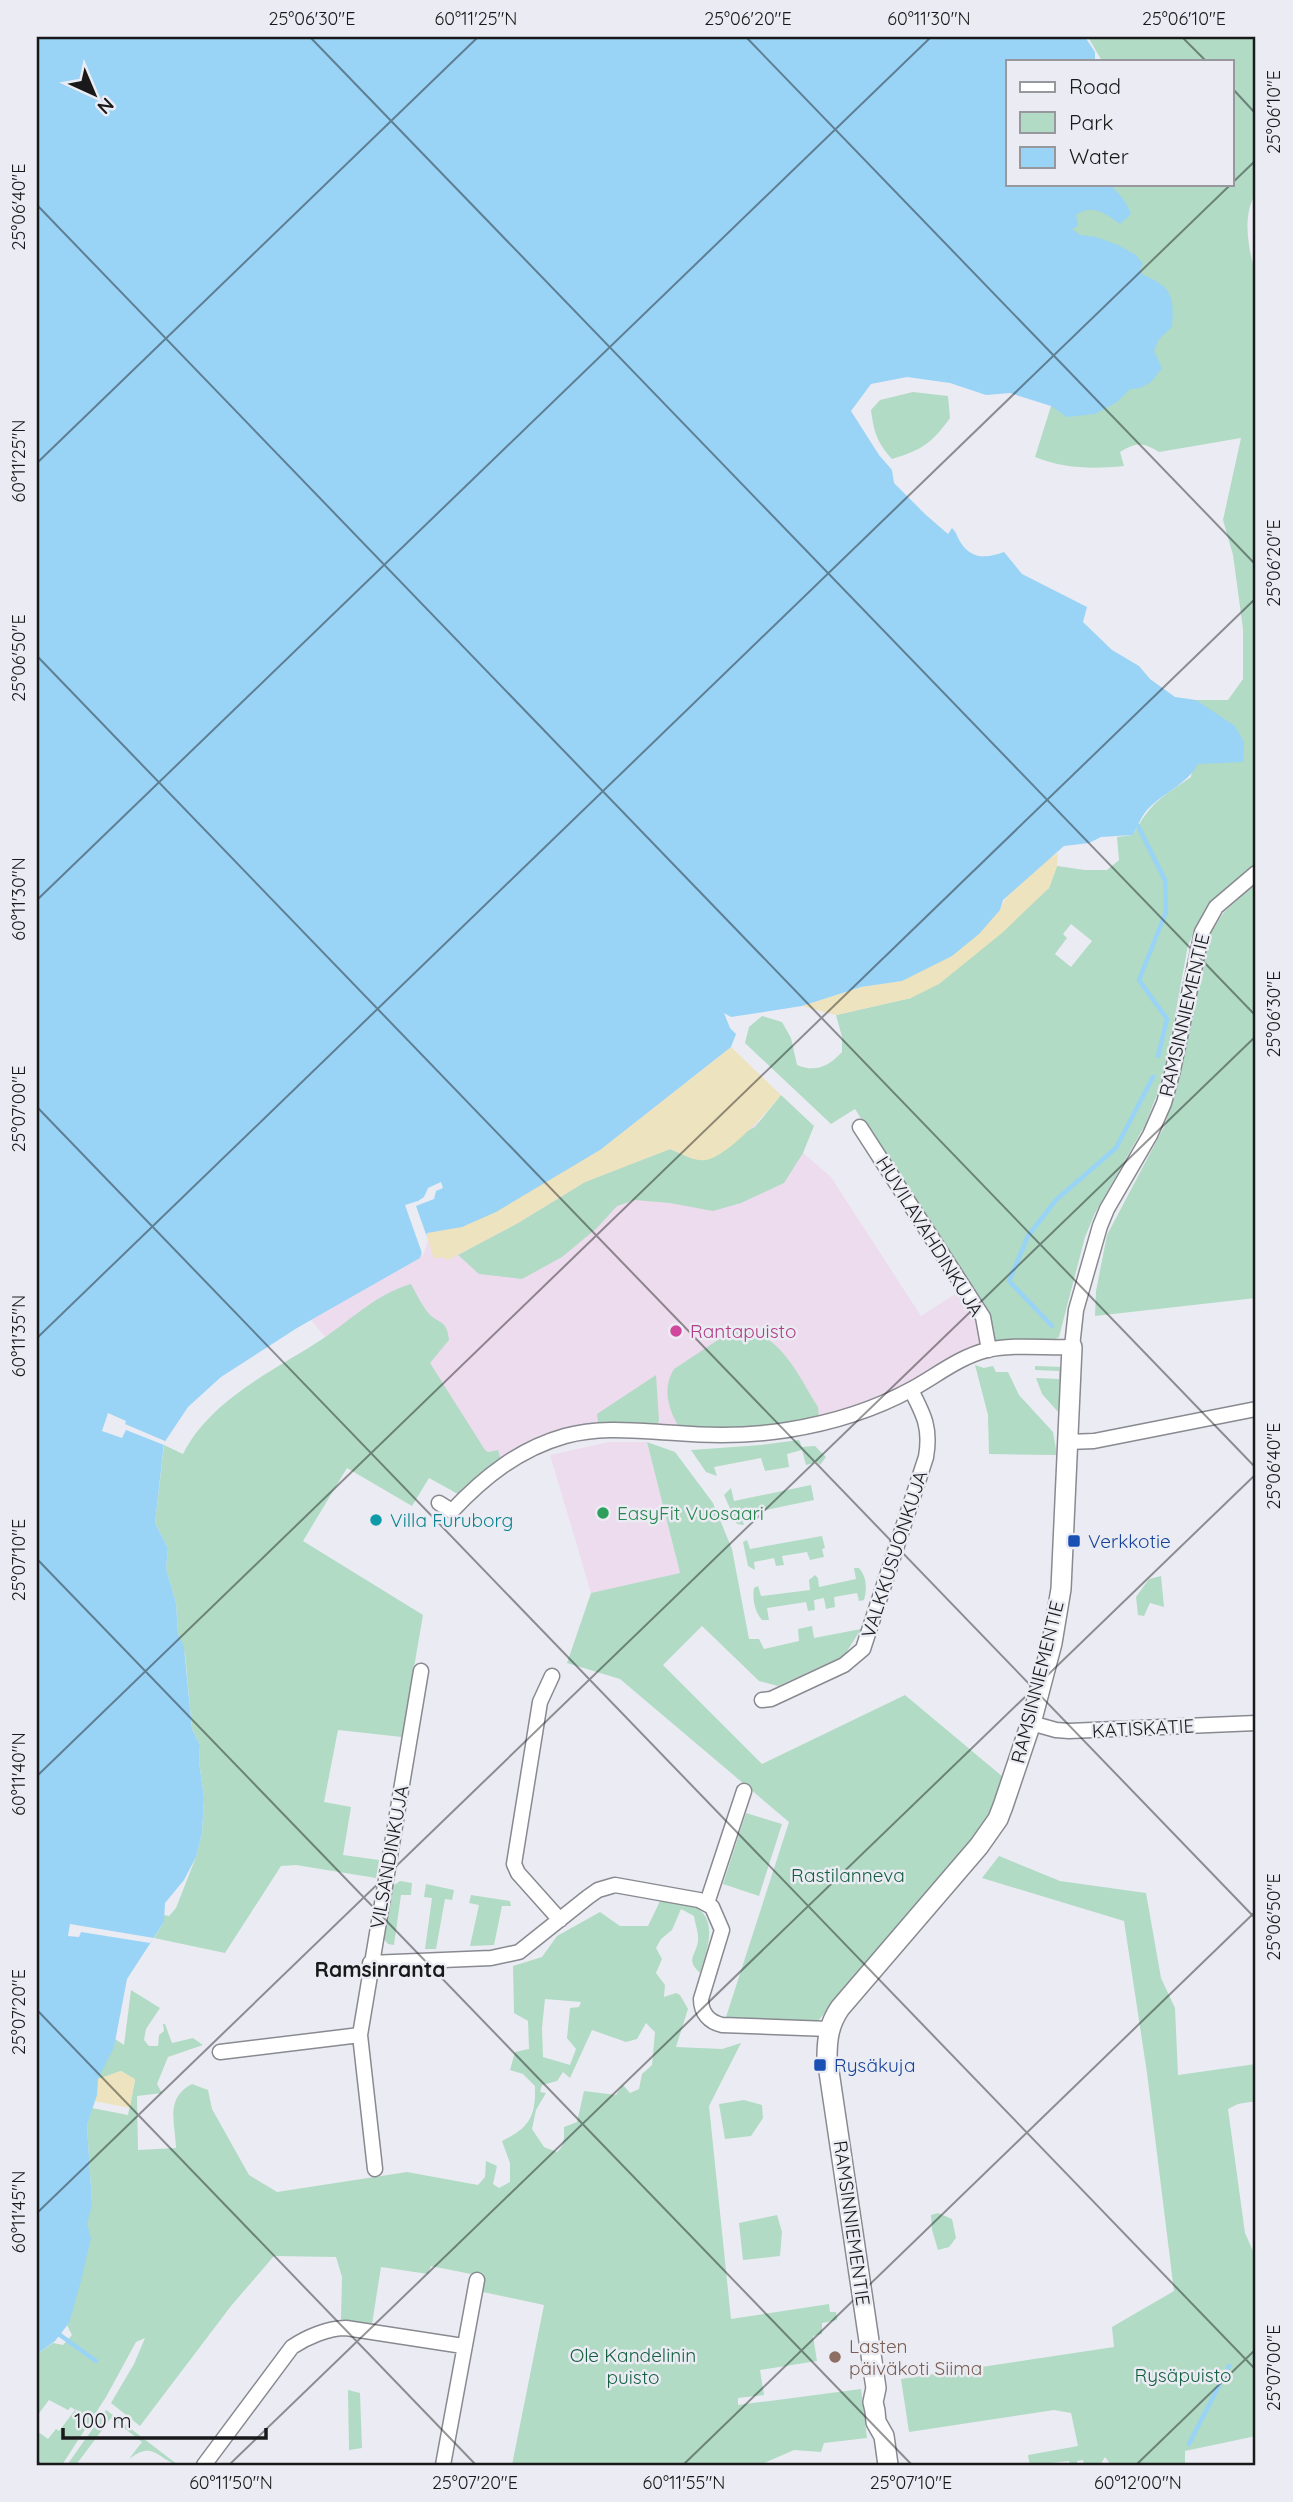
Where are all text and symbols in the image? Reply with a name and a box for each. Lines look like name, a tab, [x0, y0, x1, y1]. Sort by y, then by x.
text: 25°06'30"E	[269, 7, 355, 30]
text: 60°11'25"N	[435, 7, 517, 30]
text: 25°06'20"E	[704, 7, 792, 30]
text: 60°11'30"N	[887, 7, 971, 30]
text: 25°06'10"E	[1142, 7, 1226, 30]
north arrow	[60, 60, 130, 130]
legend	[1006, 60, 1234, 186]
text: 25°06'10"E	[1262, 70, 1285, 154]
text: Road	[1069, 73, 1121, 99]
text: N	[92, 93, 119, 120]
text: Park	[1069, 109, 1113, 135]
text: Water	[1069, 143, 1129, 169]
text: 25°06'40"E	[7, 164, 30, 250]
text: 60°11'25"N	[7, 420, 30, 502]
text: 25°06'20"E	[1262, 519, 1285, 607]
text: 25°06'50"E	[7, 614, 30, 702]
text: 60°11'30"N	[7, 857, 30, 941]
street label: RAMSINNIEMENTIE	[1154, 931, 1214, 1099]
text: 25°06'30"E	[1262, 971, 1285, 1057]
text: 25°07'00"E	[7, 1066, 30, 1152]
street label: HUVILAVAHDINKUJA	[871, 1152, 989, 1320]
text: 60°11'35"N	[7, 1295, 30, 1377]
place label: Rantapuisto	[690, 1319, 796, 1343]
marker: Rantapuisto	[668, 1323, 684, 1339]
text: 25°06'40"E	[1262, 1423, 1285, 1509]
street label: VALKKUSUONKUJA	[856, 1467, 932, 1641]
place label: EasyFit Vuosaari	[617, 1501, 764, 1525]
marker: EasyFit Vuosaari	[595, 1505, 611, 1521]
place label: Villa Furuborg	[390, 1508, 513, 1532]
marker: Villa Furuborg	[368, 1512, 384, 1528]
text: 25°07'10"E	[7, 1519, 30, 1601]
place label: Verkkotie	[1088, 1529, 1171, 1553]
marker: Verkkotie	[1066, 1533, 1082, 1549]
street label: RAMSINNIEMENTIE	[1005, 1598, 1069, 1766]
street label: KATISKATIE	[1091, 1713, 1195, 1743]
text: 60°11'40"N	[7, 1732, 30, 1816]
street label: VILSANDINKUJA	[365, 1783, 413, 1931]
park label: Rastilanneva	[791, 1863, 905, 1887]
text: 25°06'50"E	[1262, 1873, 1285, 1961]
district label: Ramsinranta	[315, 1956, 446, 1982]
text: 25°07'20"E	[7, 1969, 30, 2055]
place label: Rysäkuja	[834, 2053, 915, 2077]
marker: Rysäkuja	[812, 2057, 828, 2073]
street label: RAMSINNIEMENTIE	[829, 2139, 875, 2307]
text: 60°11'45"N	[7, 2171, 30, 2253]
text: 25°07'00"E	[1262, 2325, 1285, 2411]
place label: Lasten päiväkoti Siima	[849, 2334, 982, 2380]
park label: Ole Kandelinin puisto	[570, 2343, 696, 2389]
marker: Lasten päiväkoti Siima	[827, 2349, 843, 2365]
park label: Rysäpuisto	[1134, 2363, 1232, 2387]
scale bar	[63, 2397, 266, 2441]
text: 100 m	[74, 2407, 132, 2433]
text: 60°11'50"N	[189, 2471, 273, 2494]
text: 25°07'20"E	[432, 2471, 518, 2494]
text: 60°11'55"N	[643, 2471, 725, 2494]
text: 25°07'10"E	[870, 2471, 952, 2494]
text: 60°12'00"N	[1094, 2471, 1182, 2494]

